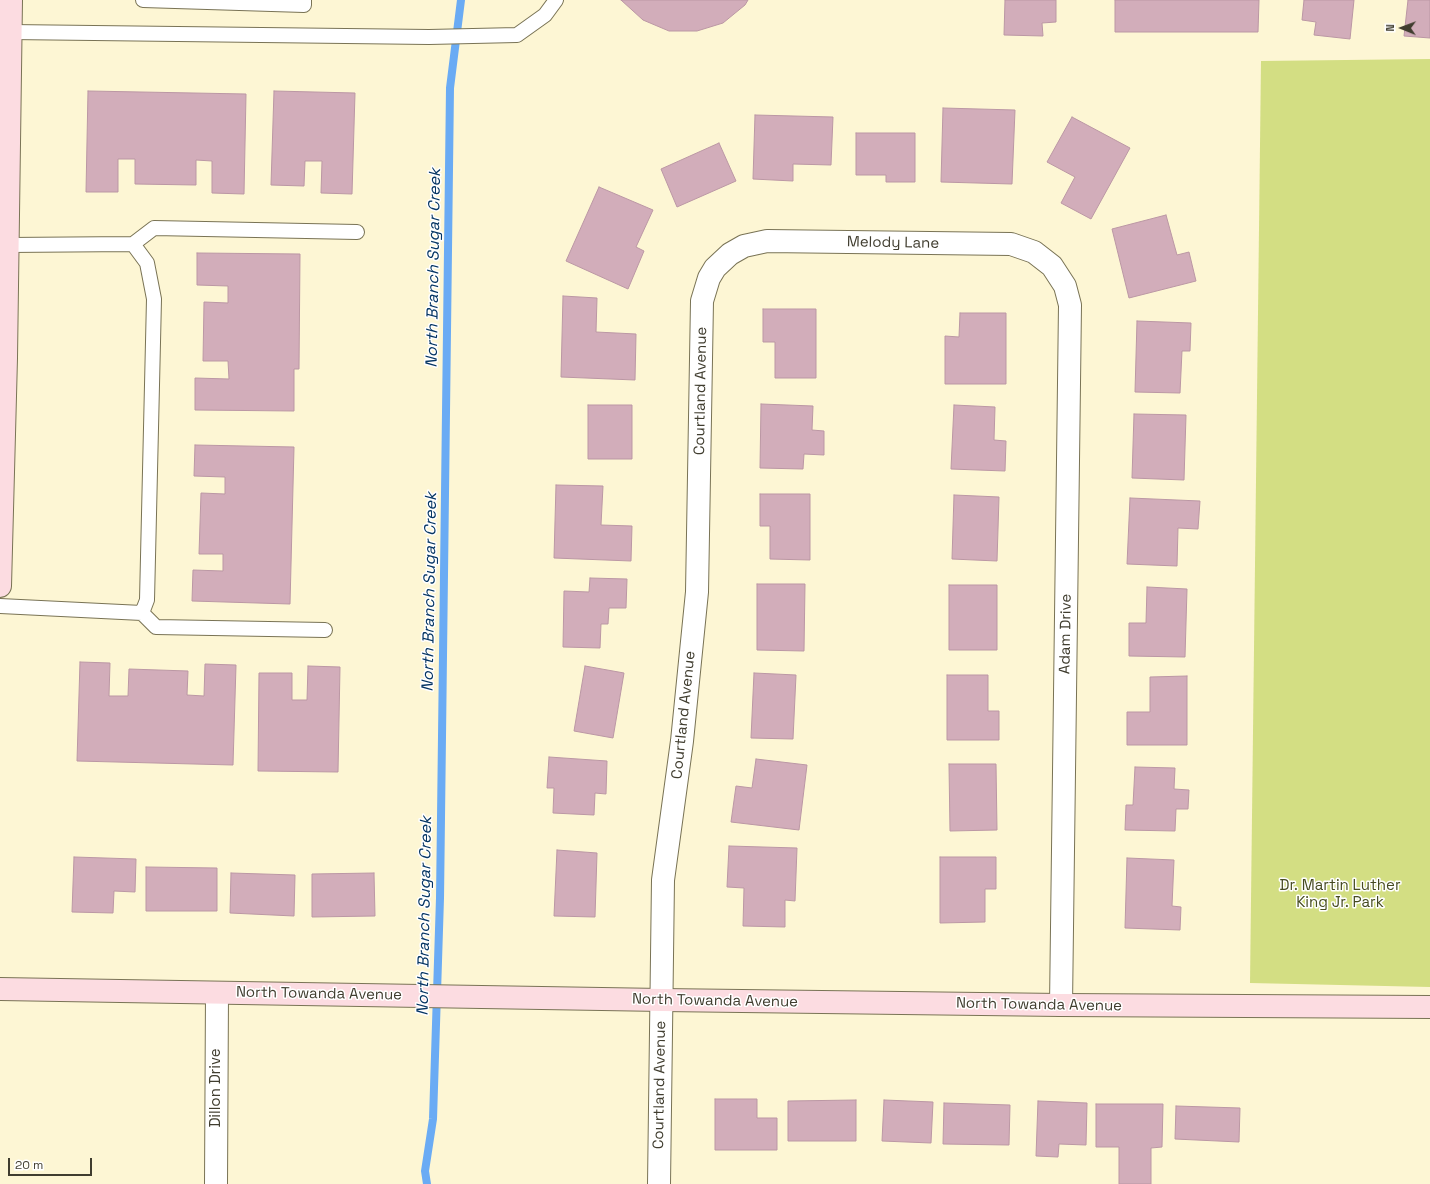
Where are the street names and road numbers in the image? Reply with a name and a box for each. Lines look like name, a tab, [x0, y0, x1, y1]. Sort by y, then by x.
street label: Melody Lane	[847, 233, 939, 253]
street label: Courtland Avenue	[691, 327, 711, 455]
street label: Adam Drive	[1056, 594, 1076, 674]
street label: Courtland Avenue	[668, 650, 700, 780]
street label: North Towanda Avenue	[236, 984, 402, 1004]
street label: North Towanda Avenue	[632, 991, 798, 1011]
street label: North Towanda Avenue	[956, 995, 1122, 1015]
street label: Courtland Avenue	[650, 1021, 670, 1149]
street label: Dillon Drive	[207, 1048, 225, 1128]

